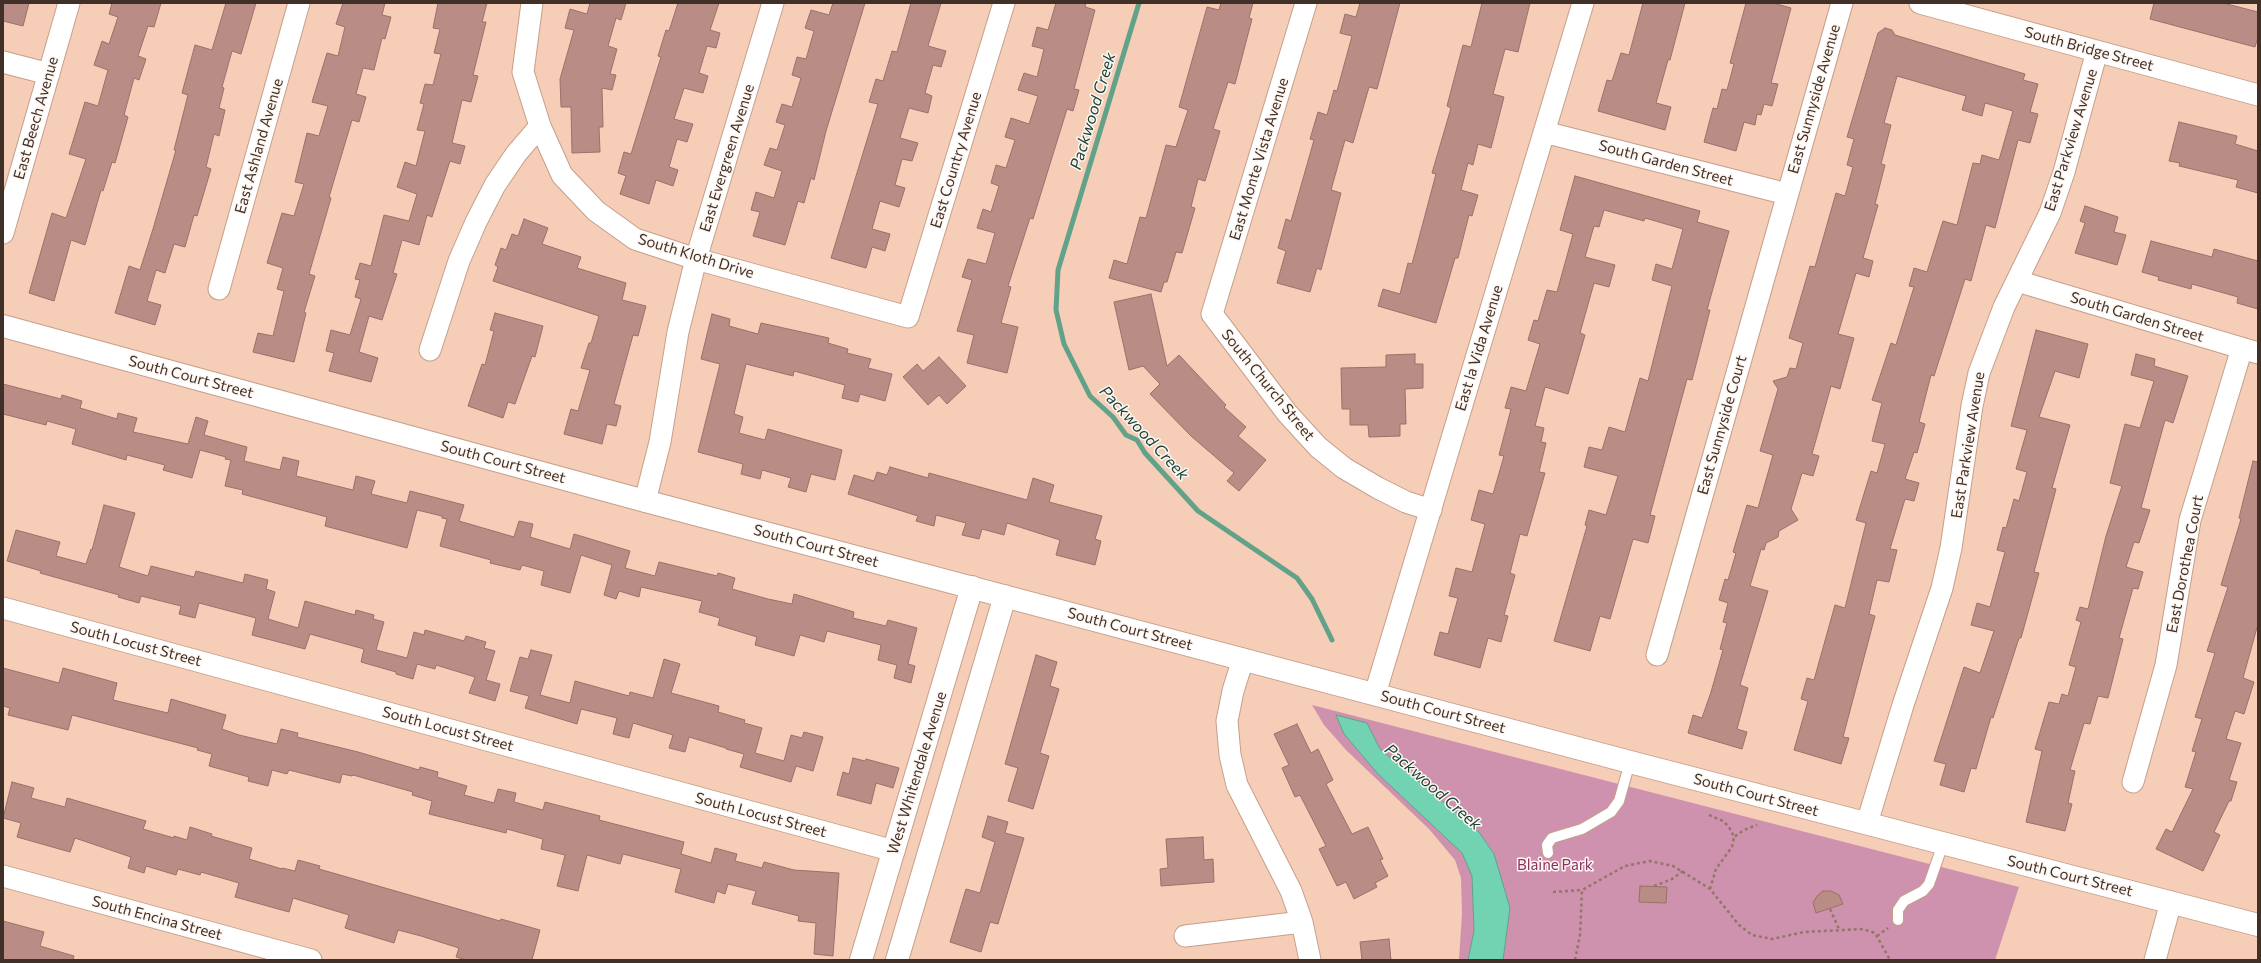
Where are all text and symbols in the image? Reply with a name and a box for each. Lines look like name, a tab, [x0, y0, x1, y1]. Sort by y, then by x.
street label: East Sunnyside Avenue	[1784, 22, 1844, 176]
street label: South Bridge Street	[2022, 23, 2156, 75]
water label: Packwood Creek	[1066, 50, 1120, 172]
street label: East Beech Avenue	[10, 55, 62, 181]
street label: East Parkview Avenue	[2041, 67, 2101, 213]
street label: East Ashland Avenue	[231, 76, 287, 216]
street label: East Monte Vista Avenue	[1226, 76, 1292, 242]
street label: East Evergreen Avenue	[696, 82, 758, 234]
street label: East Country Avenue	[927, 90, 985, 230]
street label: South Garden Street	[1597, 136, 1735, 190]
street label: South Kloth Drive	[636, 230, 756, 282]
street label: East la Vida Avenue	[1451, 283, 1507, 413]
street label: South Garden Street	[2068, 288, 2206, 346]
street label: South Church Street	[1218, 326, 1318, 444]
street label: South Court Street	[126, 352, 256, 402]
street label: East Sunnyside Court	[1693, 353, 1751, 497]
street label: East Parkview Avenue	[1948, 370, 1988, 520]
water label: Packwood Creek	[1095, 382, 1193, 484]
street label: South Court Street	[438, 437, 568, 487]
street label: East Dorothea Court	[2163, 493, 2207, 635]
street label: South Court Street	[751, 521, 881, 571]
street label: South Court Street	[1065, 604, 1195, 654]
street label: South Locust Street	[68, 618, 204, 670]
street label: South Court Street	[1378, 687, 1508, 737]
street label: West Whitendale Avenue	[884, 689, 950, 857]
street label: South Locust Street	[380, 703, 516, 755]
water label: Packwood Creek	[1381, 740, 1485, 834]
street label: South Court Street	[1691, 770, 1821, 820]
street label: South Locust Street	[693, 789, 829, 841]
street label: South Court Street	[2005, 852, 2135, 900]
park label: Blaine Park	[1517, 856, 1593, 874]
street label: South Encina Street	[90, 892, 224, 944]

